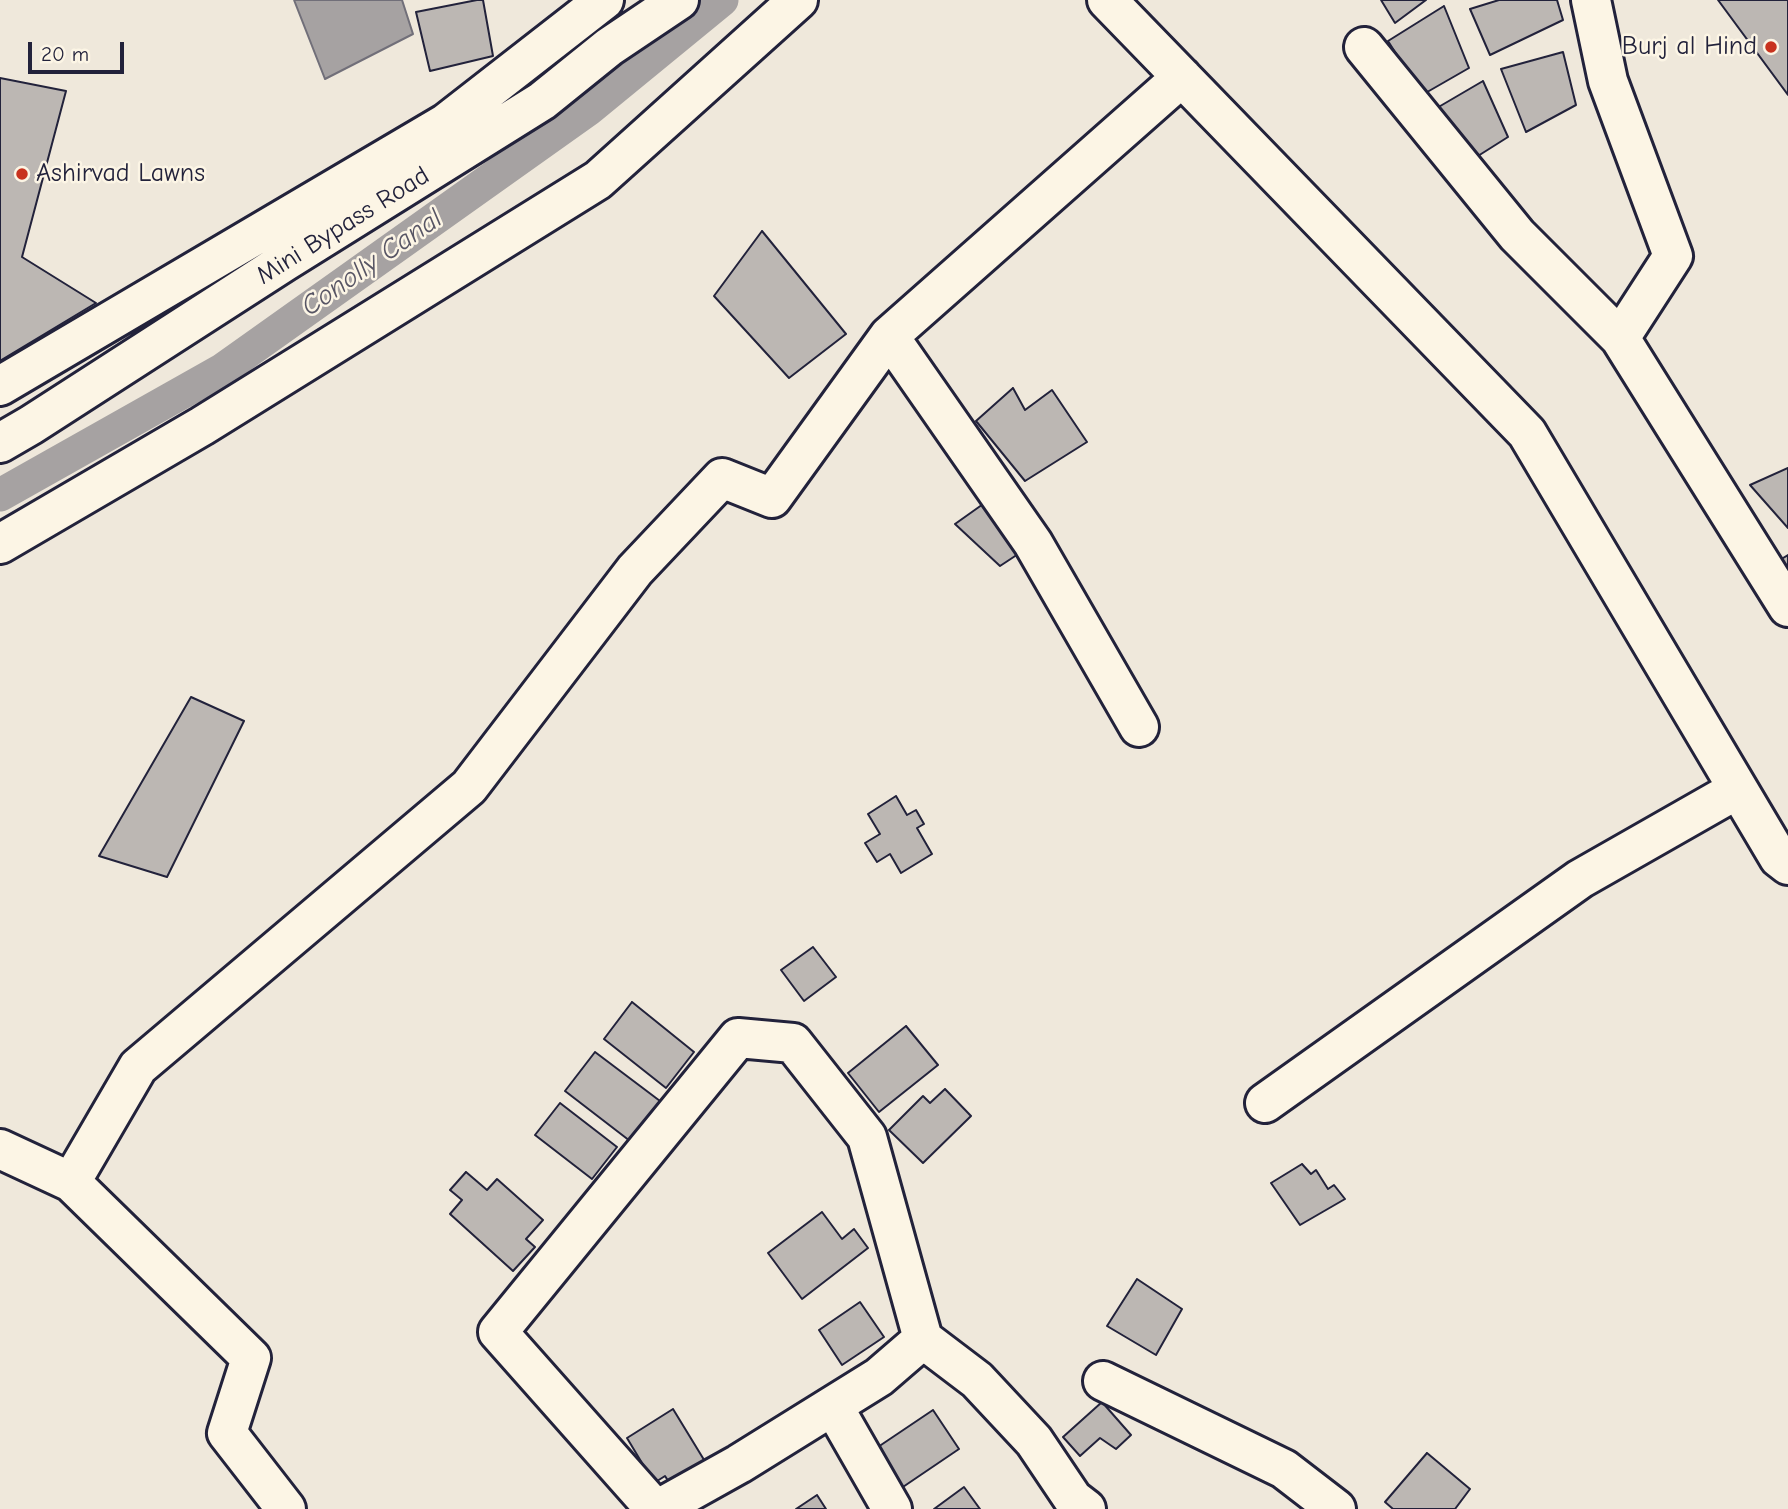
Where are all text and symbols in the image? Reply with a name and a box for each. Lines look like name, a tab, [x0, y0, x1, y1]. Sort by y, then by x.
scale bar	[32, 28, 128, 72]
place label: Burj al Hind	[1622, 31, 1757, 63]
marker: Burj al Hind	[1763, 39, 1779, 55]
text: 20 m	[41, 42, 89, 66]
place label: Ashirvad Lawns	[36, 158, 205, 190]
street label: Mini Bypass Road	[251, 160, 435, 292]
marker: Ashirvad Lawns	[14, 166, 30, 182]
water label: Conolly Canal	[295, 202, 449, 324]

